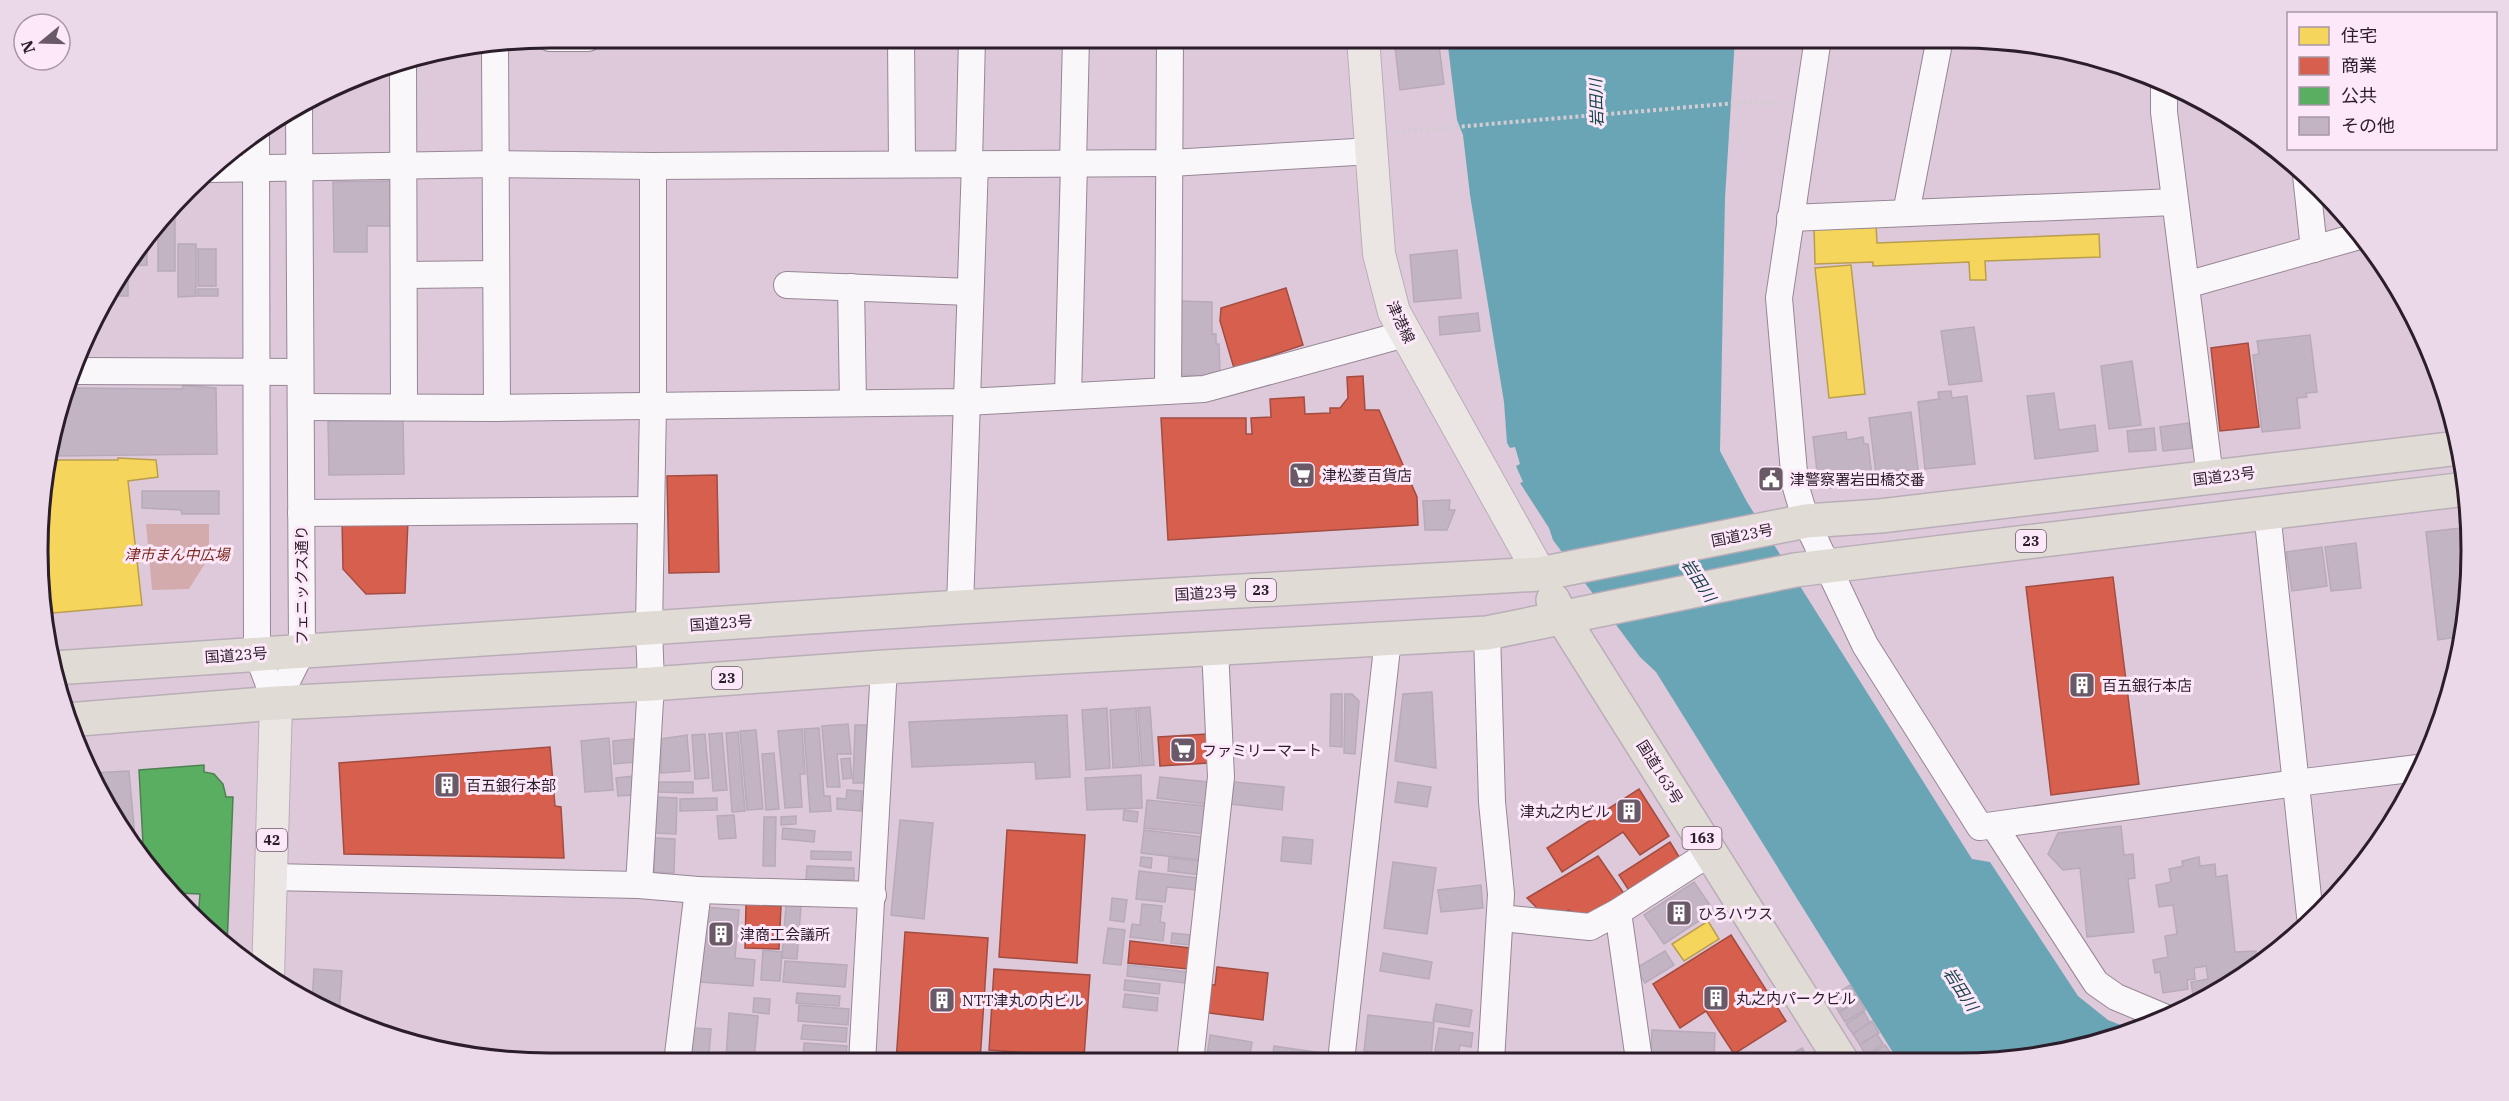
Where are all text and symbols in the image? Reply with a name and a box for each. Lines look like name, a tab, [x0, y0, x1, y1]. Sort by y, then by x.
north arrow	[12, 12, 72, 72]
legend	[2287, 12, 2497, 150]
text: 住宅	[2341, 24, 2377, 47]
text: N	[16, 38, 39, 56]
text: 商業	[2341, 54, 2377, 77]
water label: 岩田川	[1585, 77, 1607, 127]
text: 公共	[2341, 84, 2377, 107]
text: その他	[2341, 114, 2395, 137]
street label: 津港線	[1383, 298, 1419, 346]
supermarket icon: 津松菱百貨店	[1287, 460, 1317, 490]
street label: 国道23号	[2192, 463, 2256, 489]
public building icon: 津警察署岩田橋交番	[1756, 464, 1786, 494]
place label: 津松菱百貨店	[1322, 466, 1412, 485]
place label: 津警察署岩田橋交番	[1790, 470, 1925, 489]
street label: 国道23号	[1709, 520, 1775, 550]
street label: フェニックス通り	[292, 525, 311, 645]
road number: 23	[2016, 530, 2046, 552]
park label: 津市まん中広場	[124, 545, 231, 564]
water label: 岩田川	[1678, 554, 1722, 607]
road number: 23	[1246, 579, 1276, 601]
street label: 国道23号	[1174, 582, 1238, 604]
street label: 国道23号	[689, 611, 753, 635]
street label: 国道23号	[204, 643, 268, 667]
road number: 23	[712, 667, 742, 689]
building icon: 百五銀行本店	[2067, 670, 2097, 700]
place label: 百五銀行本店	[2102, 676, 2192, 695]
supermarket icon: ファミリーマート	[1168, 735, 1198, 765]
street label: 国道163号	[1633, 736, 1687, 808]
place label: ファミリーマート	[1202, 741, 1322, 760]
building icon: 百五銀行本部	[432, 770, 462, 800]
place label: 百五銀行本部	[466, 776, 556, 795]
building icon: 津丸之内ビル	[1614, 796, 1644, 826]
place label: 津丸之内ビル	[1520, 802, 1610, 821]
road number: 163	[1682, 827, 1722, 849]
road number: 42	[257, 829, 287, 851]
building icon: ひろハウス	[1664, 898, 1694, 928]
place label: ひろハウス	[1698, 904, 1773, 923]
building icon: 津商工会議所	[706, 919, 736, 949]
place label: 津商工会議所	[740, 925, 830, 944]
water label: 岩田川	[1940, 963, 1984, 1016]
building icon: 丸之内パークビル	[1701, 983, 1731, 1013]
building icon: NTT津丸の内ビル	[927, 985, 957, 1015]
place label: 丸之内パークビル	[1736, 989, 1856, 1008]
place label: NTT津丸の内ビル	[962, 991, 1084, 1010]

